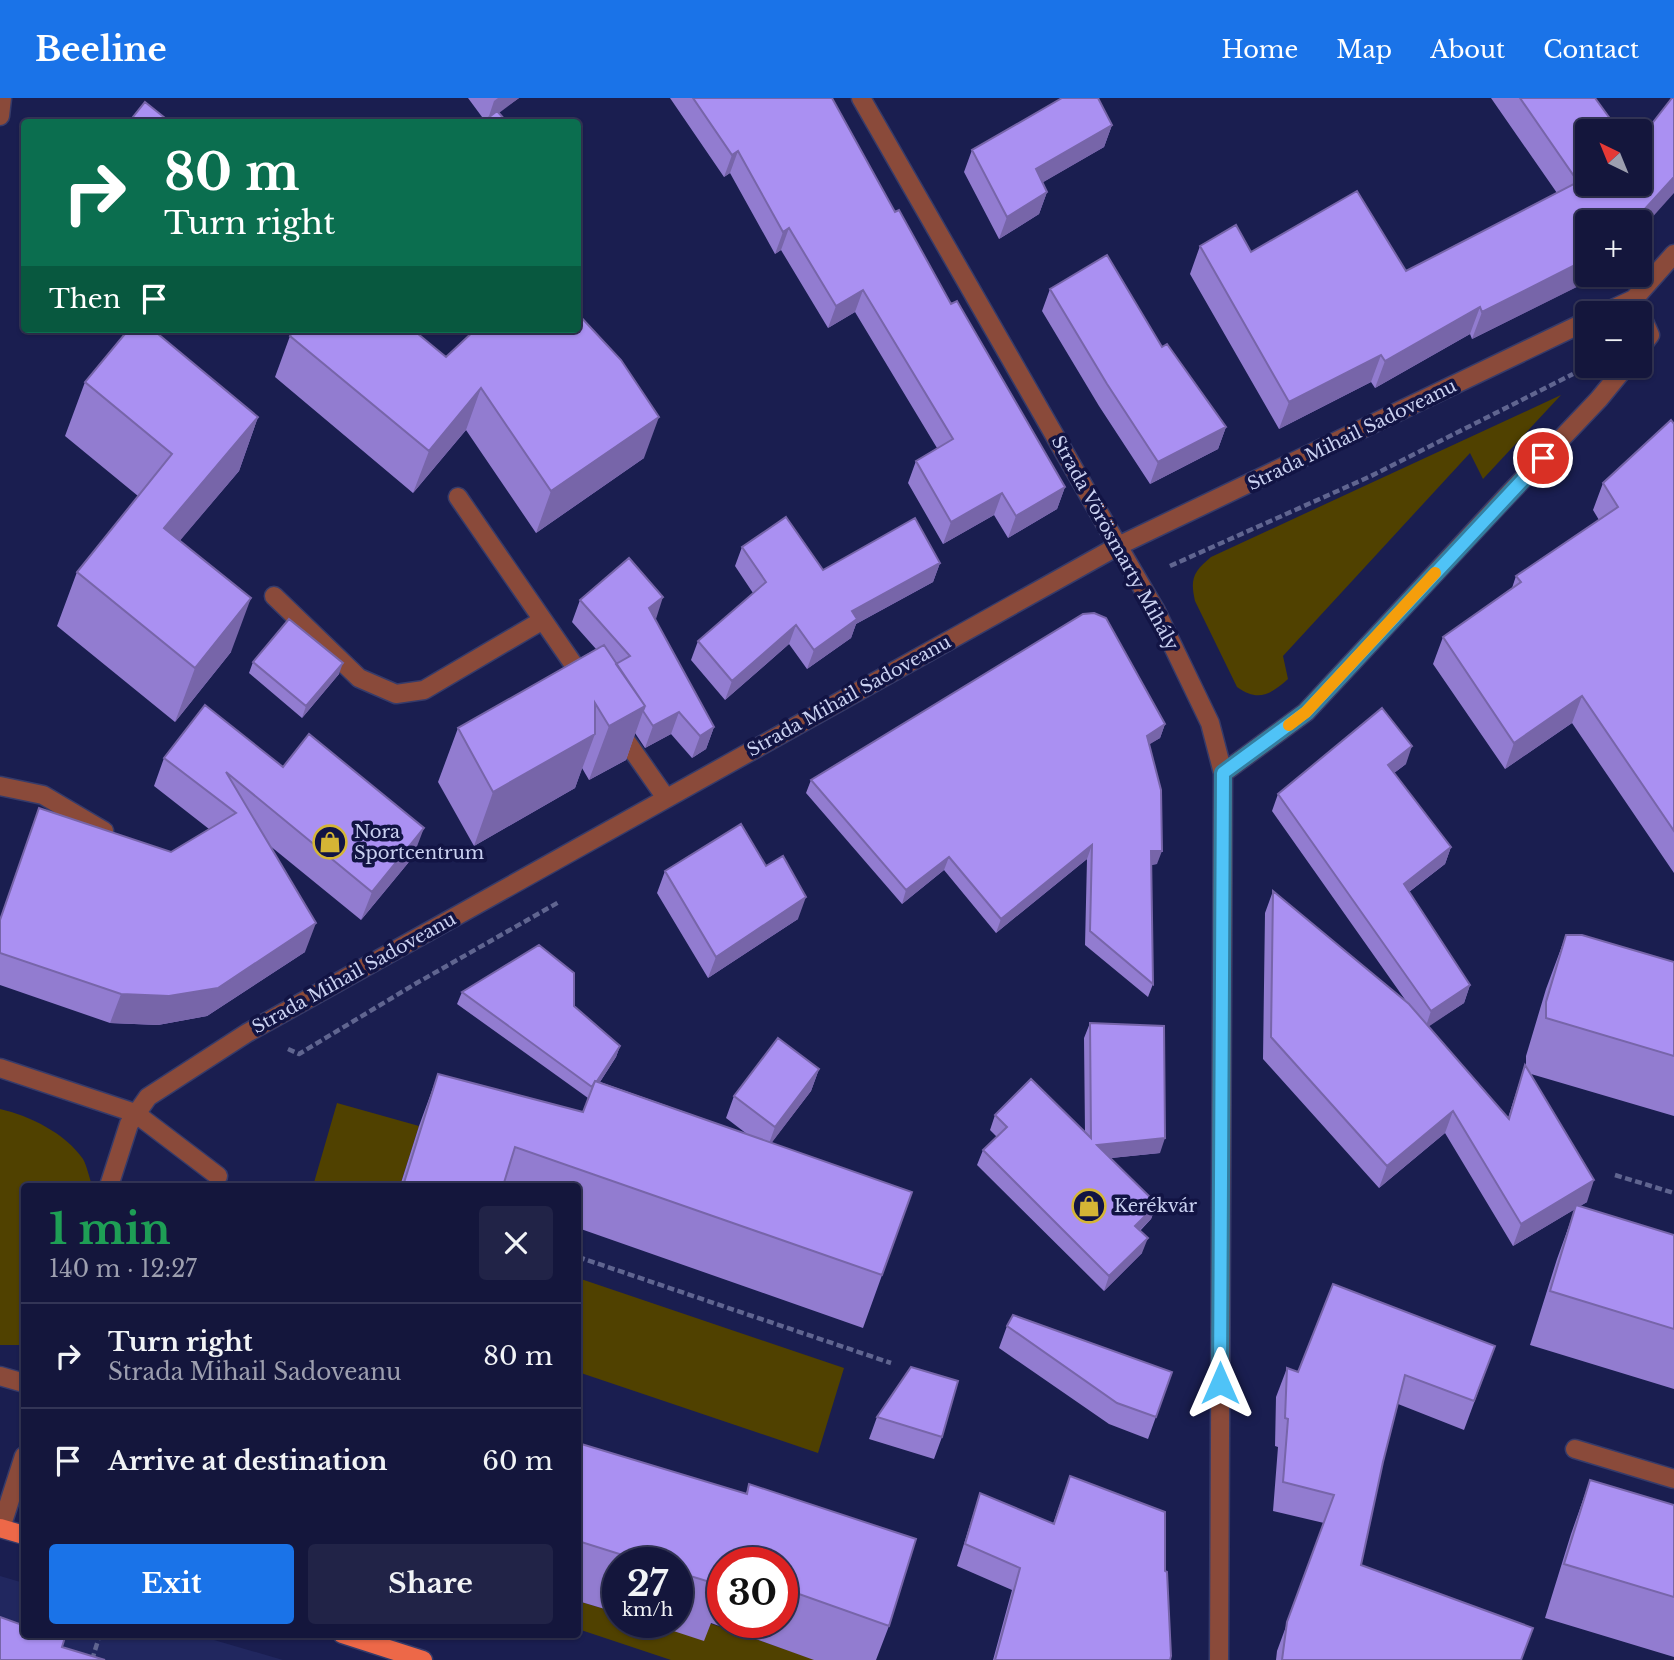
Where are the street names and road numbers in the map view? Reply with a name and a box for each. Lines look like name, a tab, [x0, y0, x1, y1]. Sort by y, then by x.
street label: Strada Mihail Sadoveanu	[1244, 375, 1460, 495]
street label: Strada Vörösmarty Mihály	[1047, 432, 1184, 655]
street label: Strada Mihail Sadoveanu	[743, 631, 955, 761]
street label: Strada Mihail Sadoveanu	[248, 908, 460, 1038]

